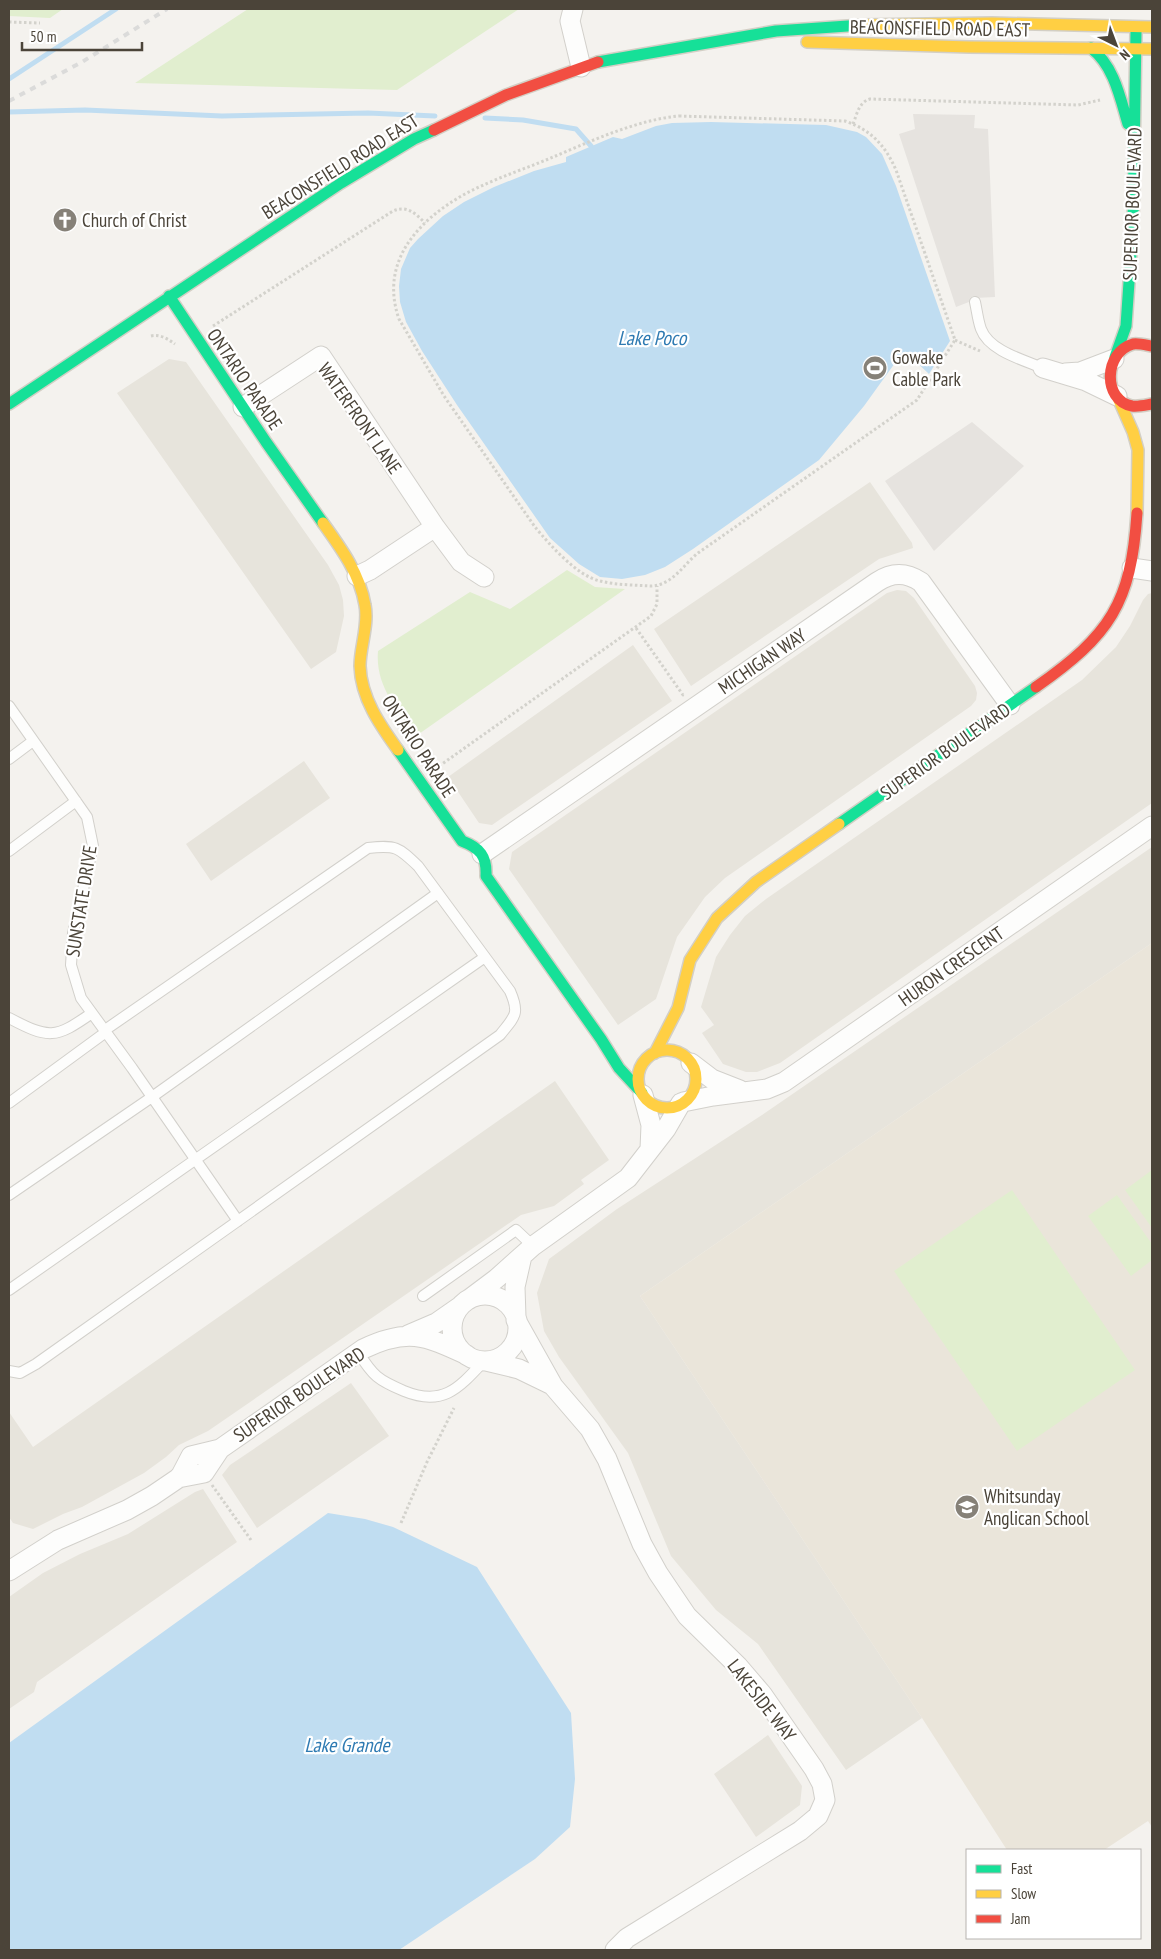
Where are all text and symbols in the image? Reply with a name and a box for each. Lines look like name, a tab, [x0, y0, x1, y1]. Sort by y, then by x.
street label: BEACONSFIELD ROAD EAST	[850, 14, 1031, 42]
scale bar	[22, 20, 142, 52]
north arrow	[1091, 20, 1141, 70]
text: 50 m	[30, 27, 56, 46]
text: N	[1116, 45, 1134, 64]
street label: BEACONSFIELD ROAD EAST	[257, 108, 423, 224]
street label: SUPERIOR BOULEVARD	[1117, 127, 1147, 281]
church icon: Church of Christ	[52, 207, 78, 233]
place label: Church of Christ	[82, 208, 187, 232]
street label: ONTARIO PARADE	[202, 324, 288, 434]
water label: Lake Poco	[618, 325, 688, 351]
place label: Gowake Cable Park	[892, 345, 961, 391]
sports icon: Gowake Cable Park	[862, 355, 888, 381]
street label: WATERFRONT LANE	[313, 358, 407, 478]
street label: MICHIGAN WAY	[713, 623, 811, 699]
street label: ONTARIO PARADE	[377, 690, 461, 802]
street label: SUPERIOR BOULEVARD	[875, 697, 1015, 805]
street label: SUNSTATE DRIVE	[60, 843, 102, 959]
street label: HURON CRESCENT	[894, 921, 1009, 1011]
street label: SUPERIOR BOULEVARD	[229, 1341, 369, 1447]
place label: Whitsunday Anglican School	[984, 1484, 1089, 1530]
school or university icon: Whitsunday Anglican School	[954, 1494, 980, 1520]
street label: LAKESIDE WAY	[722, 1654, 802, 1746]
water label: Lake Grande	[304, 1732, 391, 1758]
legend	[966, 1849, 1141, 1939]
text: Fast	[1011, 1859, 1032, 1878]
text: Slow	[1011, 1884, 1036, 1903]
text: Jam	[1010, 1909, 1030, 1928]

